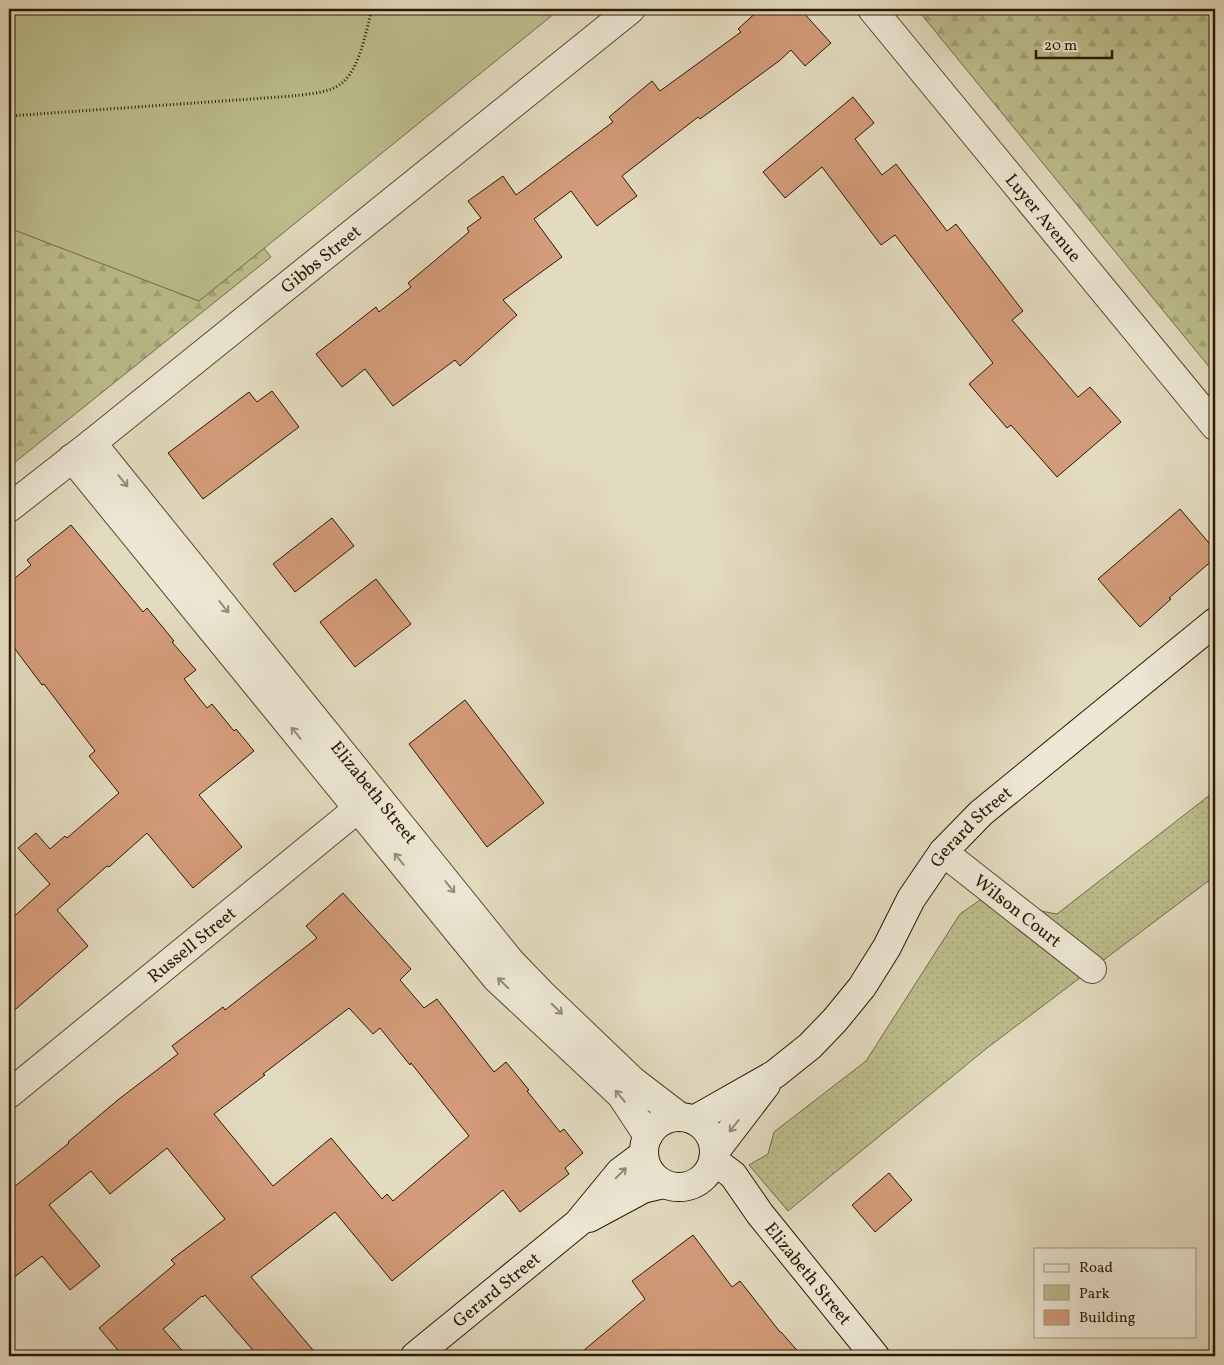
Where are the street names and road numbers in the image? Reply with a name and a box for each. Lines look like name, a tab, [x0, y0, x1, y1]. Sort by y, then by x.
street label: Luyer Avenue	[998, 169, 1086, 268]
street label: Gibbs Street	[276, 220, 367, 300]
street label: Elizabeth Street	[324, 736, 422, 850]
street label: Gerard Street	[925, 781, 1018, 873]
street label: Wilson Court	[968, 869, 1066, 954]
street label: Russell Street	[143, 902, 242, 990]
street label: Elizabeth Street	[758, 1218, 856, 1331]
street label: Gerard Street	[448, 1247, 547, 1334]

